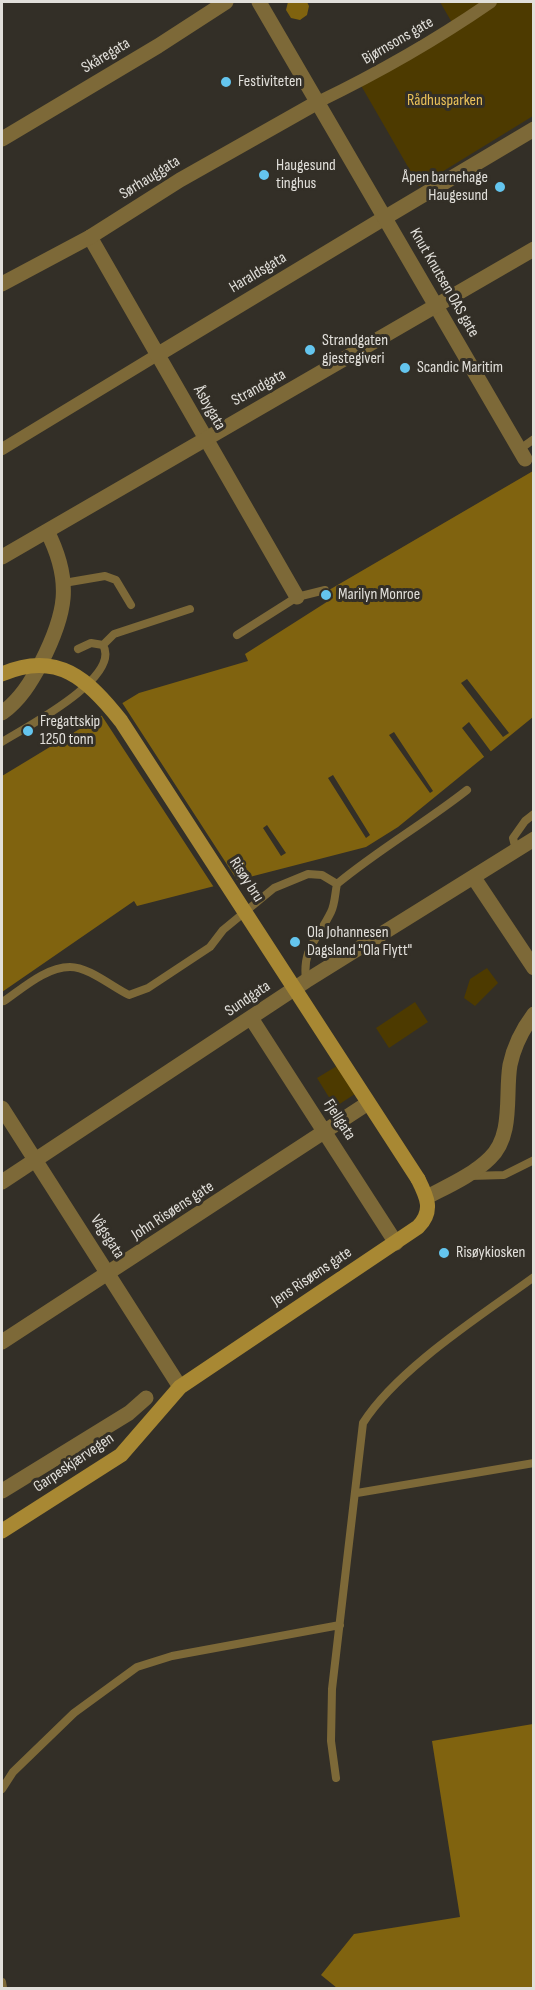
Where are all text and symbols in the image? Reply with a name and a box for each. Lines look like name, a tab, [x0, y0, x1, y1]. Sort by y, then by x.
street label: Bjørnsons gate	[359, 13, 437, 69]
street label: Skåregata	[78, 34, 134, 78]
place label: Festiviteten	[238, 72, 302, 92]
marker: Festiviteten	[219, 75, 233, 89]
park label: Rådhusparken	[407, 91, 483, 111]
street label: Sørhauggata	[116, 152, 184, 204]
place label: Haugesund tinghus	[276, 156, 336, 194]
marker: Haugesund tinghus	[257, 168, 271, 182]
place label: Åpen barnehage Haugesund	[402, 168, 488, 206]
marker: Åpen barnehage Haugesund	[493, 180, 507, 194]
street label: Knut Knutsen OAS gate	[405, 225, 483, 341]
street label: Haraldsgata	[226, 248, 290, 298]
place label: Strandgaten gjestegiveri	[322, 331, 388, 369]
marker: Strandgaten gjestegiveri	[303, 343, 317, 357]
place label: Scandic Maritim	[417, 358, 503, 378]
marker: Scandic Maritim	[398, 361, 412, 375]
street label: Strandgata	[229, 365, 289, 411]
street label: Åsbygata	[189, 382, 229, 434]
place label: Marilyn Monroe	[338, 585, 420, 605]
marker: Marilyn Monroe	[319, 588, 333, 602]
place label: Fregattskip 1250 tonn	[40, 712, 100, 750]
marker: Fregattskip 1250 tonn	[21, 724, 35, 738]
street label: Risøy bru	[225, 854, 267, 906]
place label: Ola Johannesen Dagsland "Ola Flytt"	[307, 923, 412, 961]
marker: Ola Johannesen Dagsland "Ola Flytt"	[288, 935, 302, 949]
street label: Sundgata	[222, 977, 274, 1021]
street label: Fjellgata	[319, 1096, 359, 1144]
street label: John Risøens gate	[128, 1177, 218, 1245]
street label: Vågsgata	[86, 1212, 128, 1262]
street label: Jens Risøens gate	[268, 1243, 356, 1311]
place label: Risøykiosken	[456, 1243, 525, 1263]
marker: Risøykiosken	[437, 1246, 451, 1260]
street label: Garpeskjærvegen	[30, 1429, 118, 1497]

